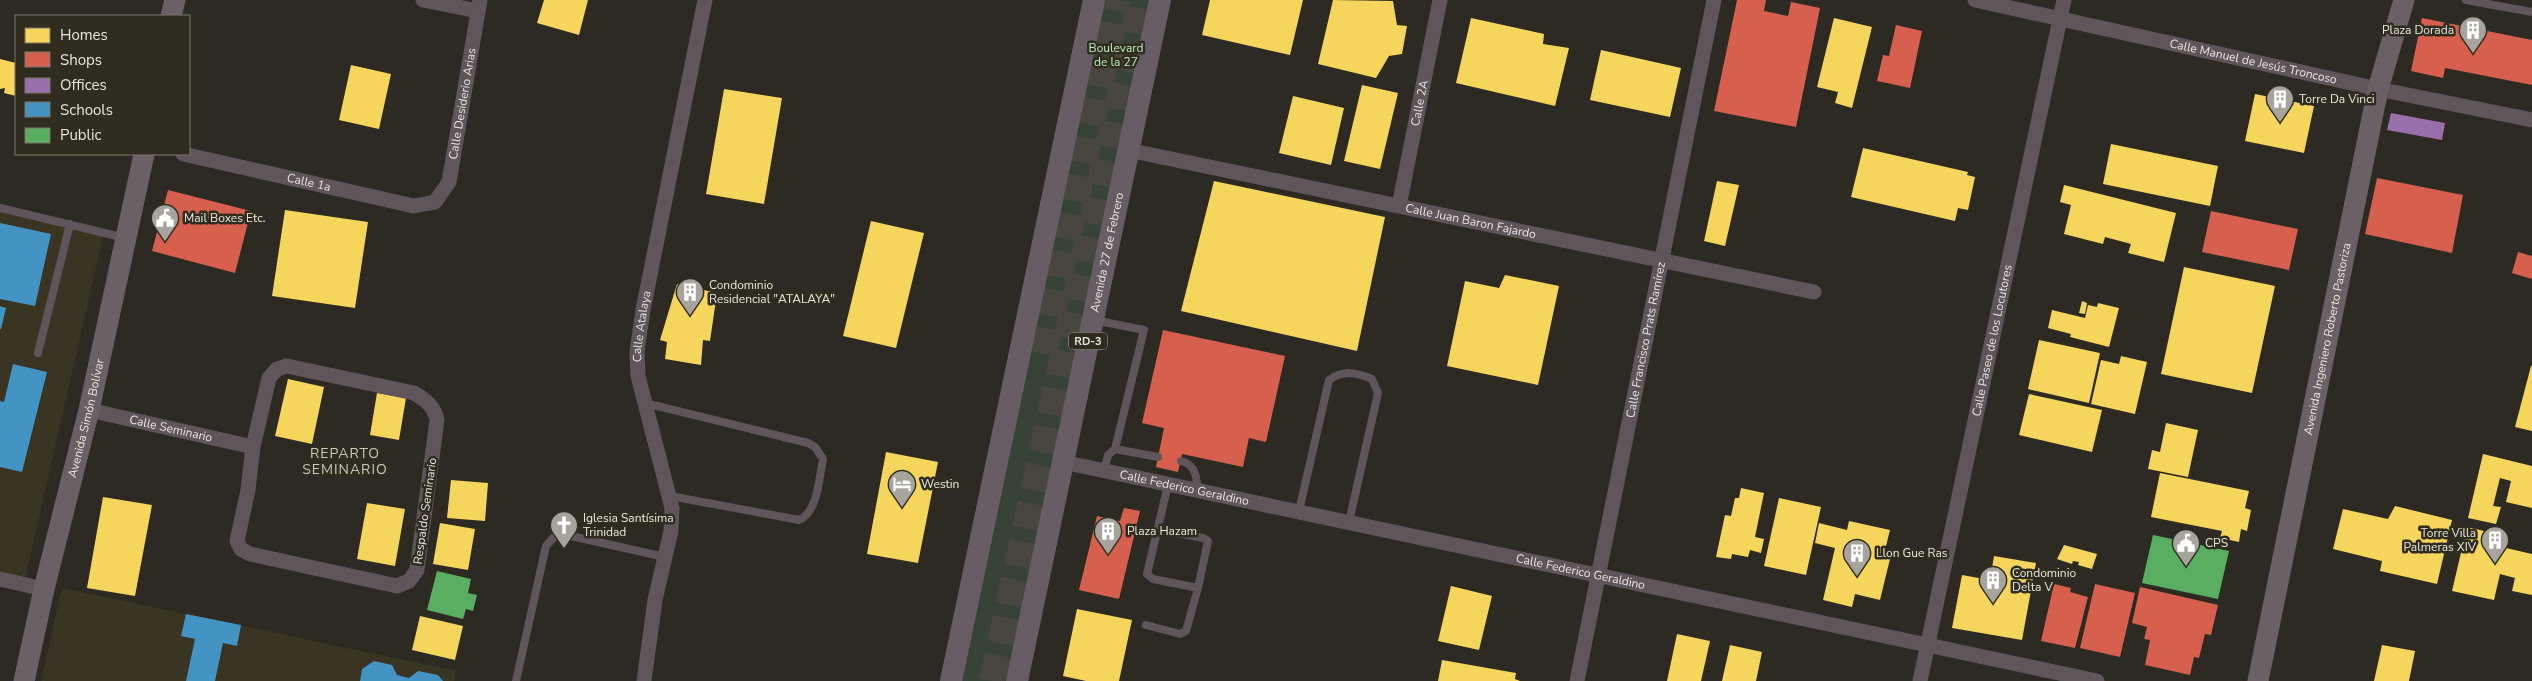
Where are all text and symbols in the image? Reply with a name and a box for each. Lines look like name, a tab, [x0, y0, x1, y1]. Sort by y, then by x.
legend	[15, 15, 190, 155]
building icon: Plaza Dorada	[2458, 15, 2488, 54]
place label: Plaza Dorada	[2382, 22, 2454, 38]
text: Homes	[60, 25, 108, 45]
street label: Calle Manuel de Jesús Troncoso	[2168, 35, 2339, 88]
park label: Boulevard de la 27	[1089, 40, 1143, 70]
street label: Calle Desiderio Arias	[445, 46, 480, 161]
text: Shops	[60, 50, 102, 70]
text: Offices	[60, 75, 107, 95]
street label: Calle 2A	[1407, 78, 1432, 128]
building icon: Torre Da Vinci	[2265, 84, 2295, 123]
place label: Torre Da Vinci	[2299, 91, 2375, 107]
text: Schools	[60, 100, 113, 120]
text: Public	[60, 125, 101, 145]
street label: Calle 1a	[285, 170, 332, 195]
street label: Avenida 27 de Febrero	[1087, 191, 1127, 314]
street label: Calle Juan Baron Fajardo	[1404, 200, 1538, 242]
public building icon: Mail Boxes Etc.	[150, 203, 180, 242]
place label: Mail Boxes Etc.	[184, 210, 266, 226]
street label: Avenida Ingeniero Roberto Pastoriza	[2300, 241, 2355, 437]
street label: Calle Francisco Prats Ramírez	[1622, 260, 1669, 419]
street label: Calle Paseo de los Locutores	[1968, 263, 2016, 418]
building icon: Condominio Residencial "ATALAYA"	[675, 277, 705, 316]
place label: Condominio Residencial "ATALAYA"	[709, 277, 835, 307]
street label: Calle Atalaya	[629, 289, 655, 362]
road number: RD-3	[1069, 332, 1107, 350]
street label: Avenida Simón Bolívar	[64, 357, 108, 480]
street label: Calle Seminario	[128, 411, 214, 446]
district label: REPARTO SEMINARIO	[302, 444, 388, 479]
street label: Respaldo Seminario	[410, 456, 440, 565]
street label: Calle Federico Geraldino	[1118, 466, 1251, 509]
hotel icon: Westin	[887, 469, 917, 508]
place label: Westin	[921, 476, 959, 492]
church icon: Iglesia Santísima Trinidad	[549, 510, 579, 549]
place label: Iglesia Santísima Trinidad	[583, 510, 674, 540]
building icon: Plaza Hazam	[1093, 516, 1123, 555]
place label: Plaza Hazam	[1127, 523, 1197, 539]
place label: Torre Villa Palmeras XIV	[2404, 525, 2477, 555]
building icon: Torre Villa Palmeras XIV	[2480, 525, 2510, 564]
public building icon: CPS	[2171, 528, 2201, 567]
place label: CPS	[2205, 535, 2228, 551]
building icon: Llon Gue Ras	[1842, 538, 1872, 577]
place label: Llon Gue Ras	[1876, 545, 1948, 561]
street label: Calle Federico Geraldino	[1514, 550, 1647, 593]
building icon: Condominio Delta V	[1978, 565, 2008, 604]
place label: Condominio Delta V	[2012, 565, 2076, 595]

